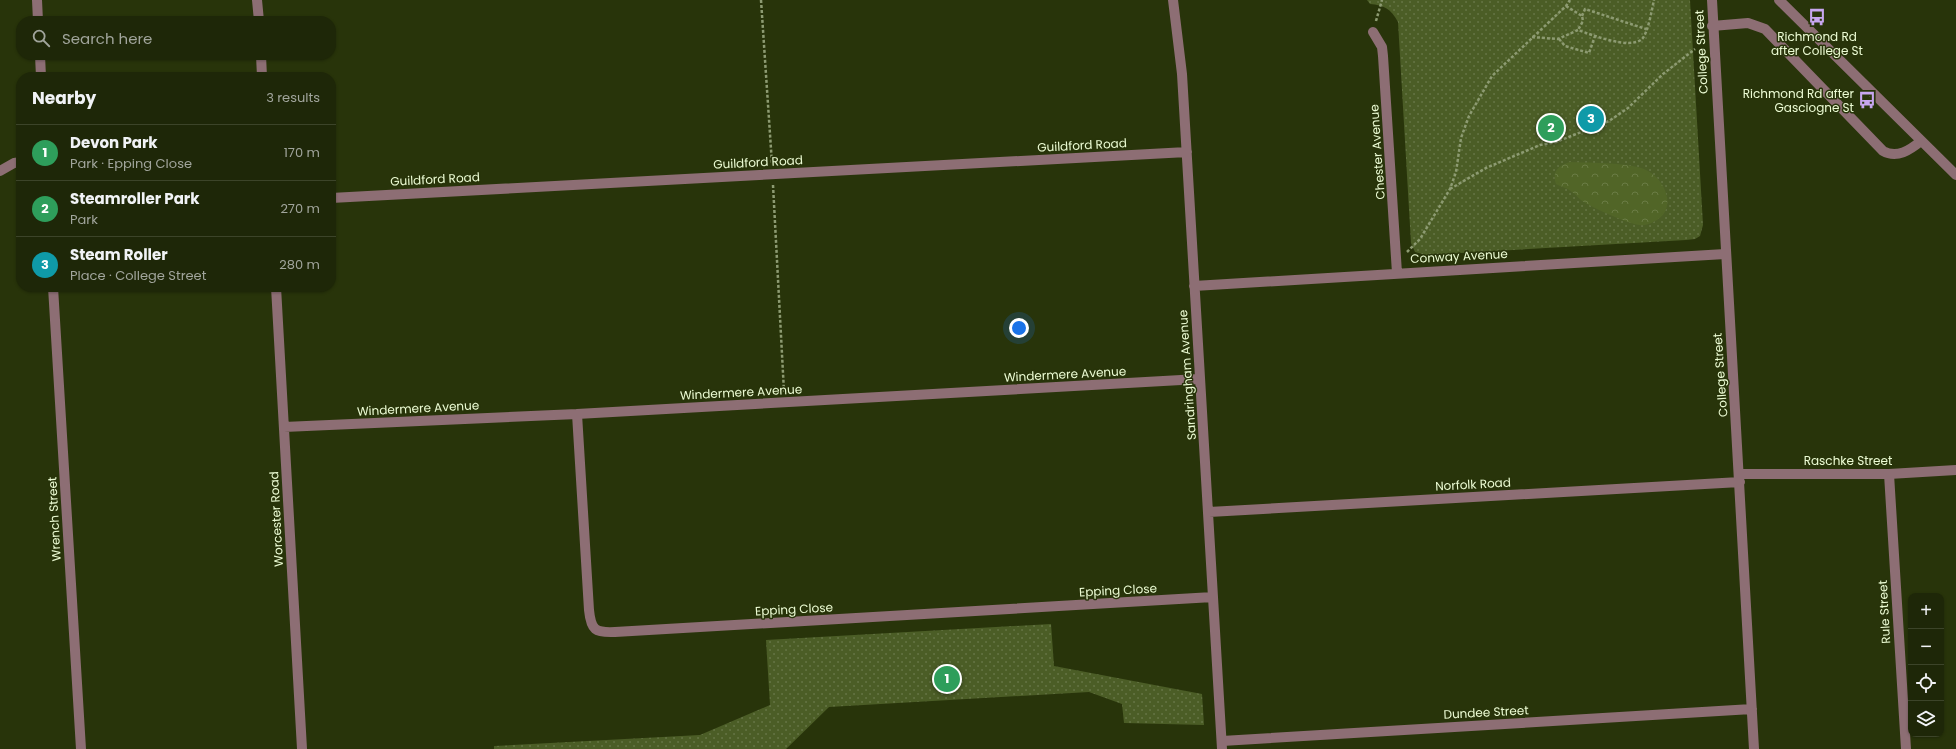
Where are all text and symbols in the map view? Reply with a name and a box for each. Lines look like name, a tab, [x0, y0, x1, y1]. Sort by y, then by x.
bus stop icon: Richmond Rd after College St	[1807, 7, 1827, 27]
street label: College Street	[1690, 10, 1712, 94]
search box	[16, 16, 336, 60]
icon: search	[30, 27, 52, 49]
text: Search here	[62, 28, 152, 49]
place label: Richmond Rd after College St	[1771, 28, 1863, 59]
place label: Richmond Rd after Gasciogne St	[1743, 85, 1855, 116]
text: Nearby	[32, 86, 96, 110]
text: 3 results	[266, 88, 320, 107]
bus stop icon: Richmond Rd after Gasciogne St	[1857, 90, 1877, 110]
street label: Chester Avenue	[1365, 104, 1389, 200]
pin: 3	[1578, 104, 1604, 134]
pin: 2	[1538, 113, 1564, 143]
text: Devon Park	[70, 132, 158, 153]
street label: Guildford Road	[1037, 134, 1127, 156]
text: 1	[43, 143, 47, 162]
text: 170 m	[284, 143, 320, 162]
street label: Guildford Road	[713, 151, 803, 173]
text: Park · Epping Close	[70, 154, 192, 173]
street label: Guildford Road	[390, 168, 480, 190]
text: Steamroller Park	[70, 188, 200, 209]
text: 2	[41, 199, 49, 218]
text: 270 m	[280, 199, 320, 218]
text: Park	[70, 210, 98, 229]
text: Steam Roller	[70, 244, 168, 265]
street label: Conway Avenue	[1410, 245, 1508, 267]
text: 3	[41, 255, 49, 274]
text: 280 m	[279, 255, 320, 274]
text: Place · College Street	[70, 266, 206, 285]
street label: Sandringham Avenue	[1174, 309, 1200, 441]
your location	[1009, 318, 1029, 338]
street label: College Street	[1709, 332, 1731, 418]
street label: Windermere Avenue	[1003, 362, 1127, 386]
street label: Windermere Avenue	[679, 380, 803, 404]
street label: Windermere Avenue	[356, 396, 480, 420]
street label: Raschke Street	[1804, 452, 1892, 469]
street label: Worcester Road	[265, 471, 287, 567]
street label: Norfolk Road	[1435, 474, 1511, 494]
street label: Wrench Street	[43, 476, 65, 562]
street label: Epping Close	[1079, 579, 1157, 601]
street label: Rule Street	[1874, 580, 1894, 644]
map controls	[1908, 593, 1944, 737]
button: +	[1908, 593, 1944, 629]
street label: Epping Close	[755, 598, 833, 620]
button: −	[1908, 629, 1944, 665]
pin: 1	[934, 664, 960, 694]
button: locate	[1908, 665, 1944, 701]
street label: Dundee Street	[1443, 701, 1529, 723]
button: layers	[1908, 701, 1944, 737]

